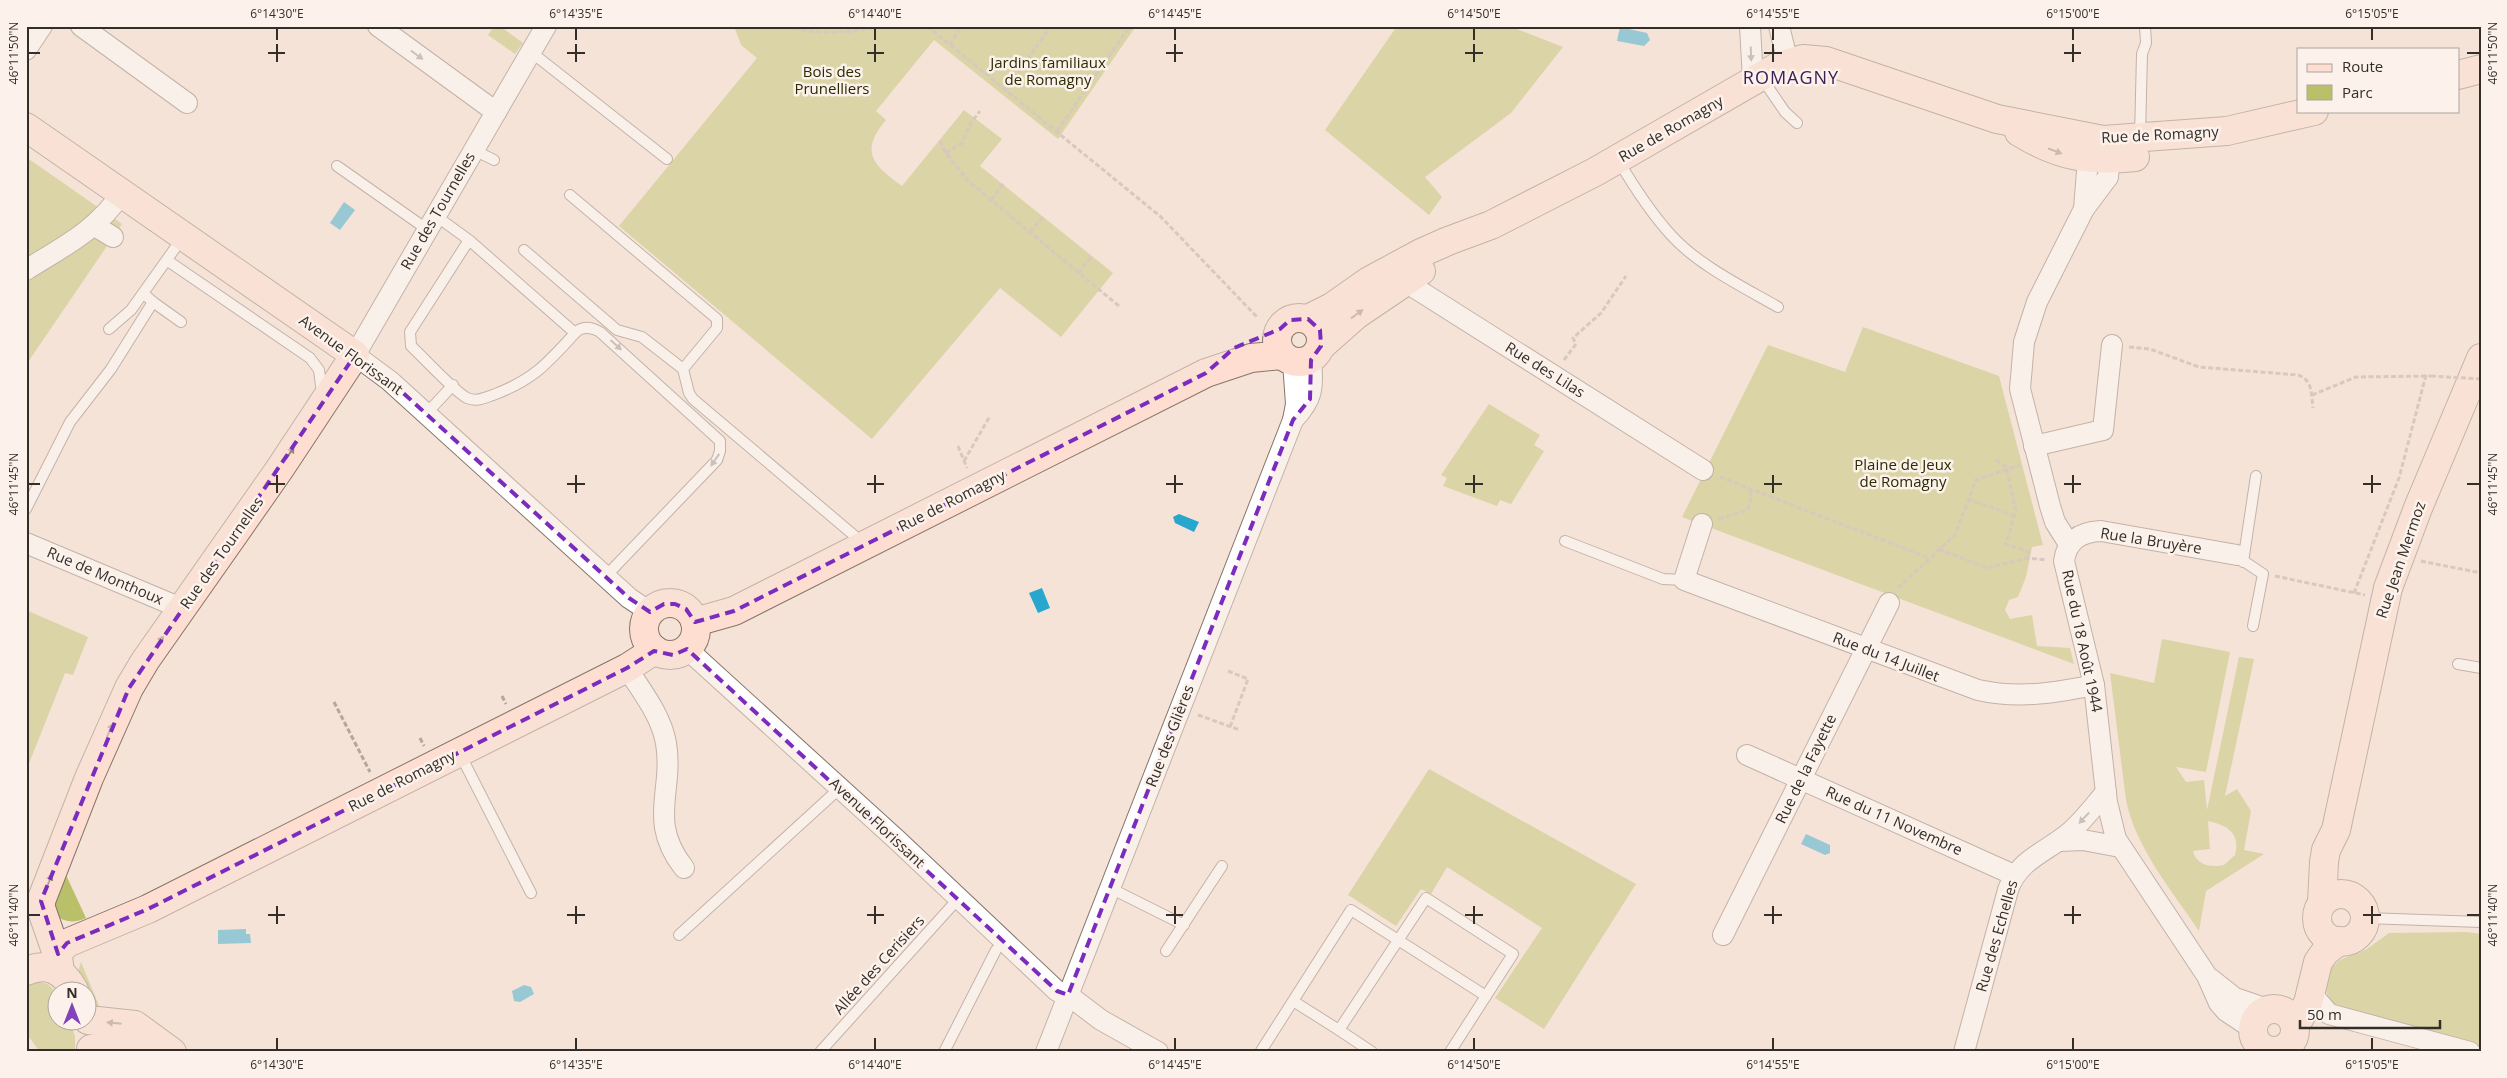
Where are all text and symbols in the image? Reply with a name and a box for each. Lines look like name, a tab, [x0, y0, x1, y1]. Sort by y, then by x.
text: 6°14'30"E	[250, 5, 304, 22]
text: 6°14'35"E	[549, 5, 603, 22]
text: 6°14'40"E	[848, 5, 902, 22]
text: 6°14'45"E	[1148, 5, 1202, 22]
text: 6°14'50"E	[1447, 5, 1501, 22]
text: 6°14'55"E	[1746, 5, 1800, 22]
text: 6°15'00"E	[2046, 5, 2100, 22]
text: 6°15'05"E	[2345, 5, 2399, 22]
text: 46°11'50"N	[5, 22, 22, 84]
text: 46°11'50"N	[2484, 22, 2501, 84]
one-way arrow	[1747, 46, 1755, 62]
legend	[2297, 48, 2460, 112]
one-way arrow	[411, 49, 424, 59]
park label: Jardins familiaux de Romagny	[988, 52, 1106, 89]
text: Route	[2342, 56, 2383, 76]
park label: Bois des Prunelliers	[794, 61, 870, 98]
district label: ROMAGNY	[1743, 65, 1839, 89]
text: Parc	[2342, 82, 2373, 102]
street label: Rue de Romagny	[1615, 90, 1727, 166]
street label: Rue de Romagny	[2101, 121, 2220, 147]
street label: Rue des Tournelles	[395, 148, 479, 273]
one-way arrow	[2047, 148, 2062, 155]
one-way arrow	[1350, 309, 1364, 319]
street label: Avenue Florissant	[296, 310, 408, 399]
street label: Rue des Lilas	[1502, 337, 1589, 402]
one-way arrow	[609, 340, 622, 351]
one-way arrow	[285, 447, 295, 460]
text: 46°11'45"N	[5, 453, 22, 515]
one-way arrow	[710, 453, 720, 467]
text: 46°11'45"N	[2484, 453, 2501, 515]
park label: Plaine de Jeux de Romagny	[1854, 454, 1952, 491]
street label: Rue de Romagny	[895, 464, 1009, 536]
street label: Rue des Tournelles	[175, 492, 267, 613]
street label: Rue Jean Mermoz	[2371, 498, 2429, 621]
street label: Rue la Bruyère	[2099, 522, 2203, 558]
street label: Rue de Monthoux	[44, 542, 167, 609]
street label: Rue du 18 Août 1944	[2058, 568, 2108, 714]
street label: Rue du 14 Juillet	[1830, 627, 1942, 686]
one-way arrow	[154, 636, 165, 649]
street label: Rue des Glières	[1140, 682, 1198, 790]
street label: Rue de la Fayette	[1770, 711, 1840, 827]
one-way arrow	[107, 723, 115, 737]
street label: Rue de Romagny	[345, 744, 459, 816]
street label: Avenue Florissant	[826, 773, 930, 872]
street label: Rue du 11 Novembre	[1823, 781, 1966, 859]
one-way arrow	[2078, 812, 2090, 824]
one-way arrow	[45, 873, 53, 888]
street label: Rue des Echelles	[1970, 877, 2022, 994]
text: 46°11'40"N	[5, 884, 22, 946]
text: 46°11'40"N	[2484, 884, 2501, 946]
street label: Allée des Cerisiers	[828, 910, 928, 1018]
north arrow	[48, 980, 98, 1030]
text: N	[66, 983, 78, 1002]
scale bar	[2300, 998, 2440, 1030]
text: 50 m	[2307, 1004, 2342, 1024]
one-way arrow	[106, 1019, 122, 1027]
text: 6°14'30"E	[250, 1056, 304, 1073]
text: 6°14'35"E	[549, 1056, 603, 1073]
text: 6°14'40"E	[848, 1056, 902, 1073]
text: 6°14'45"E	[1148, 1056, 1202, 1073]
text: 6°14'50"E	[1447, 1056, 1501, 1073]
text: 6°14'55"E	[1746, 1056, 1800, 1073]
text: 6°15'00"E	[2046, 1056, 2100, 1073]
text: 6°15'05"E	[2345, 1056, 2399, 1073]

